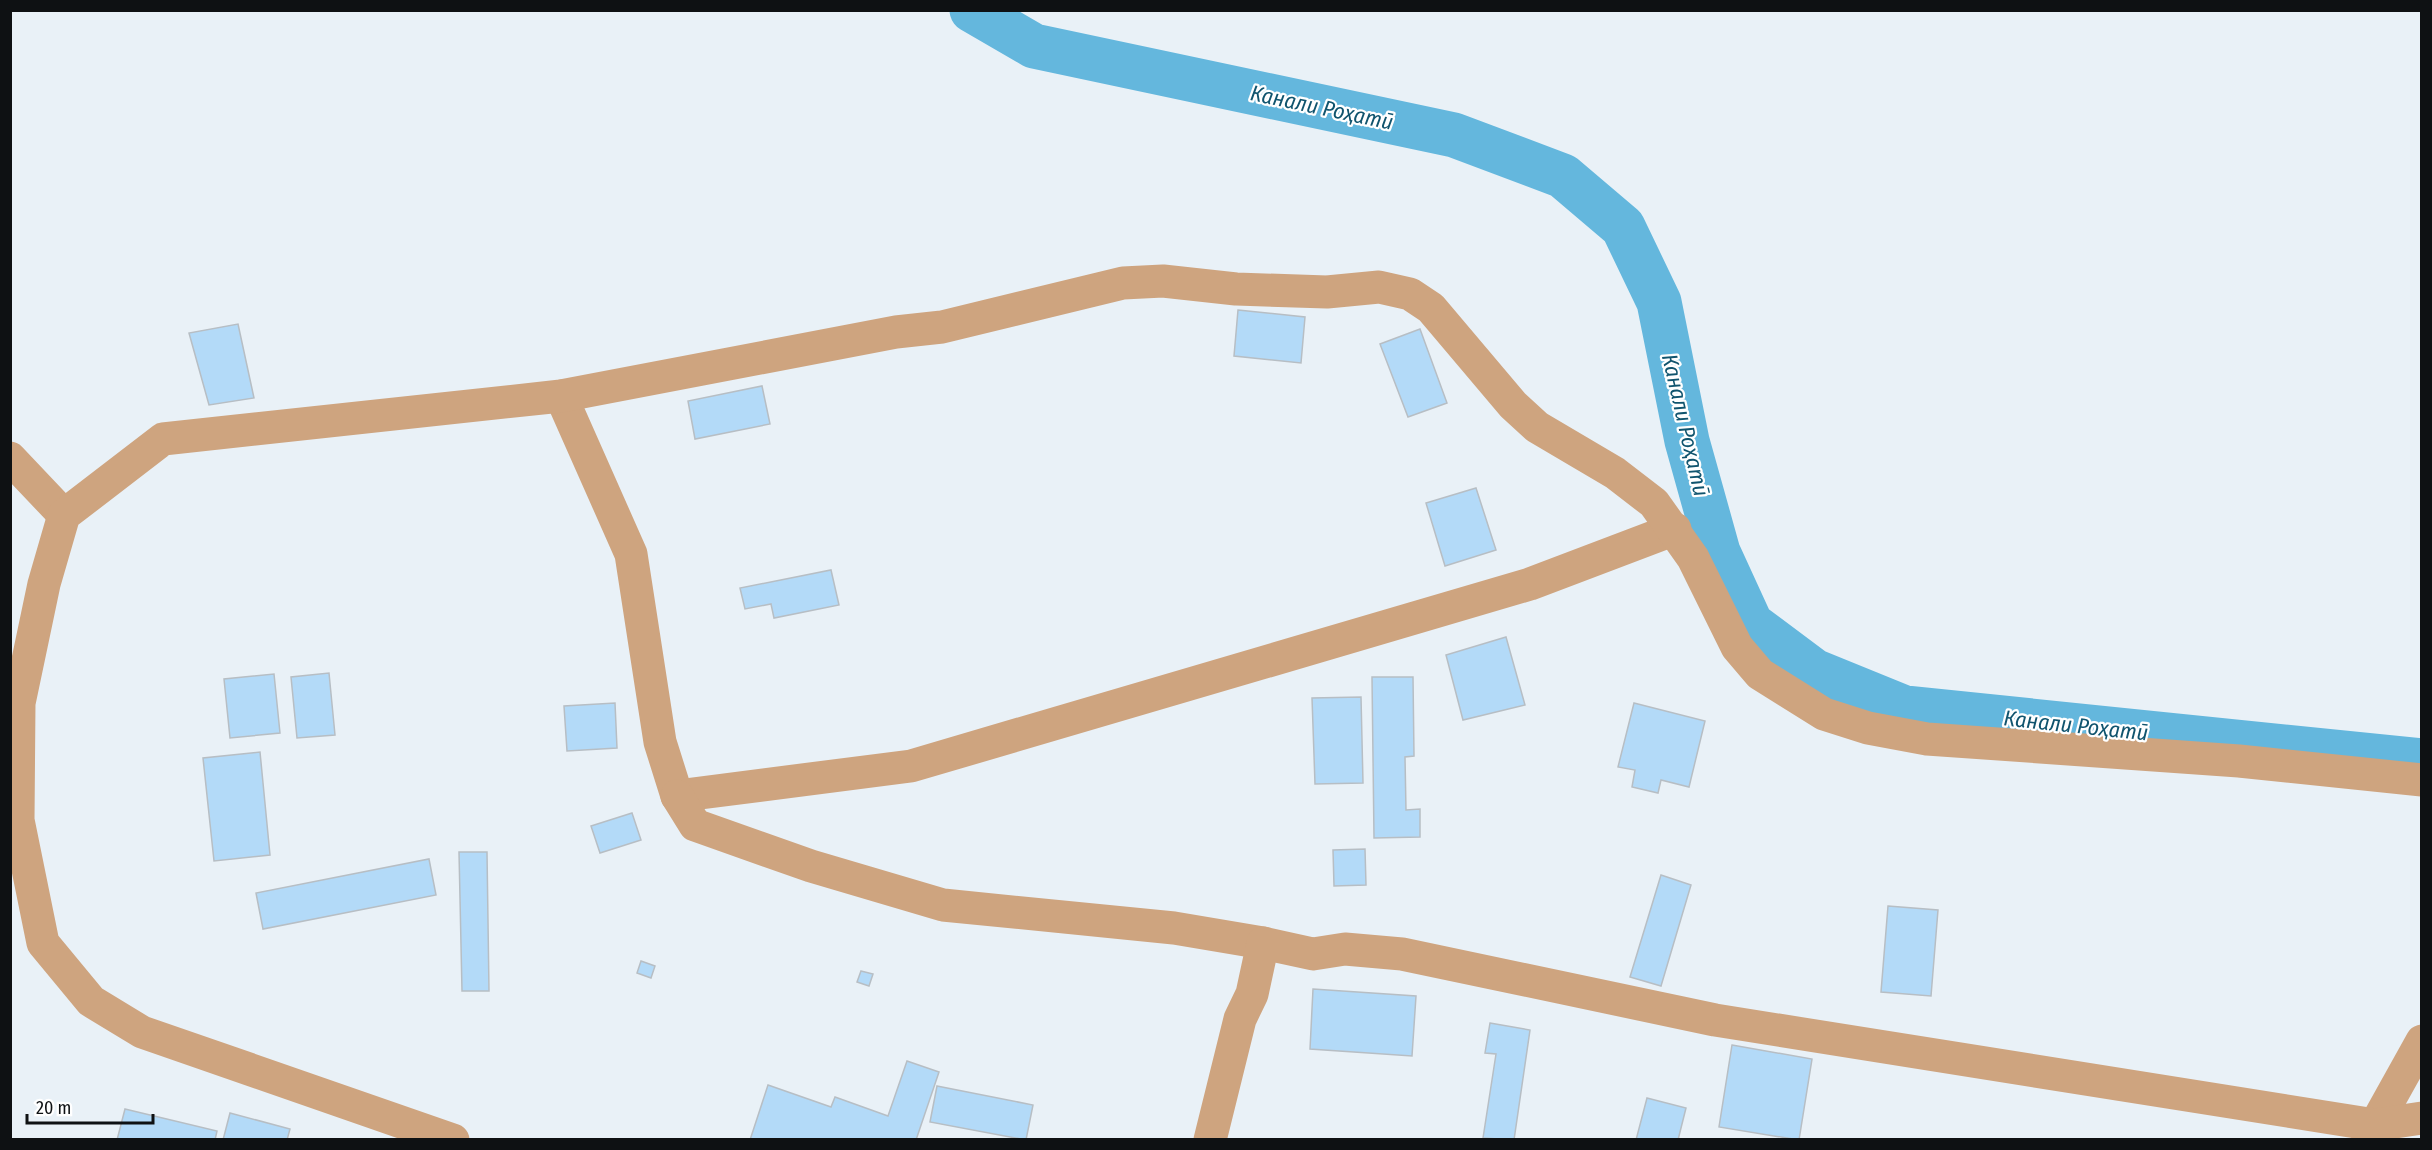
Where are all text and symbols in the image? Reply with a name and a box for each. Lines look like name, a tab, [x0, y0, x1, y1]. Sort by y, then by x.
water label: Канали Роҳатӣ	[1248, 79, 1396, 136]
water label: Канали Роҳатӣ	[1656, 351, 1715, 499]
water label: Канали Роҳатӣ	[2002, 704, 2150, 747]
scale bar	[27, 1087, 153, 1125]
text: 20 m	[36, 1097, 71, 1119]

